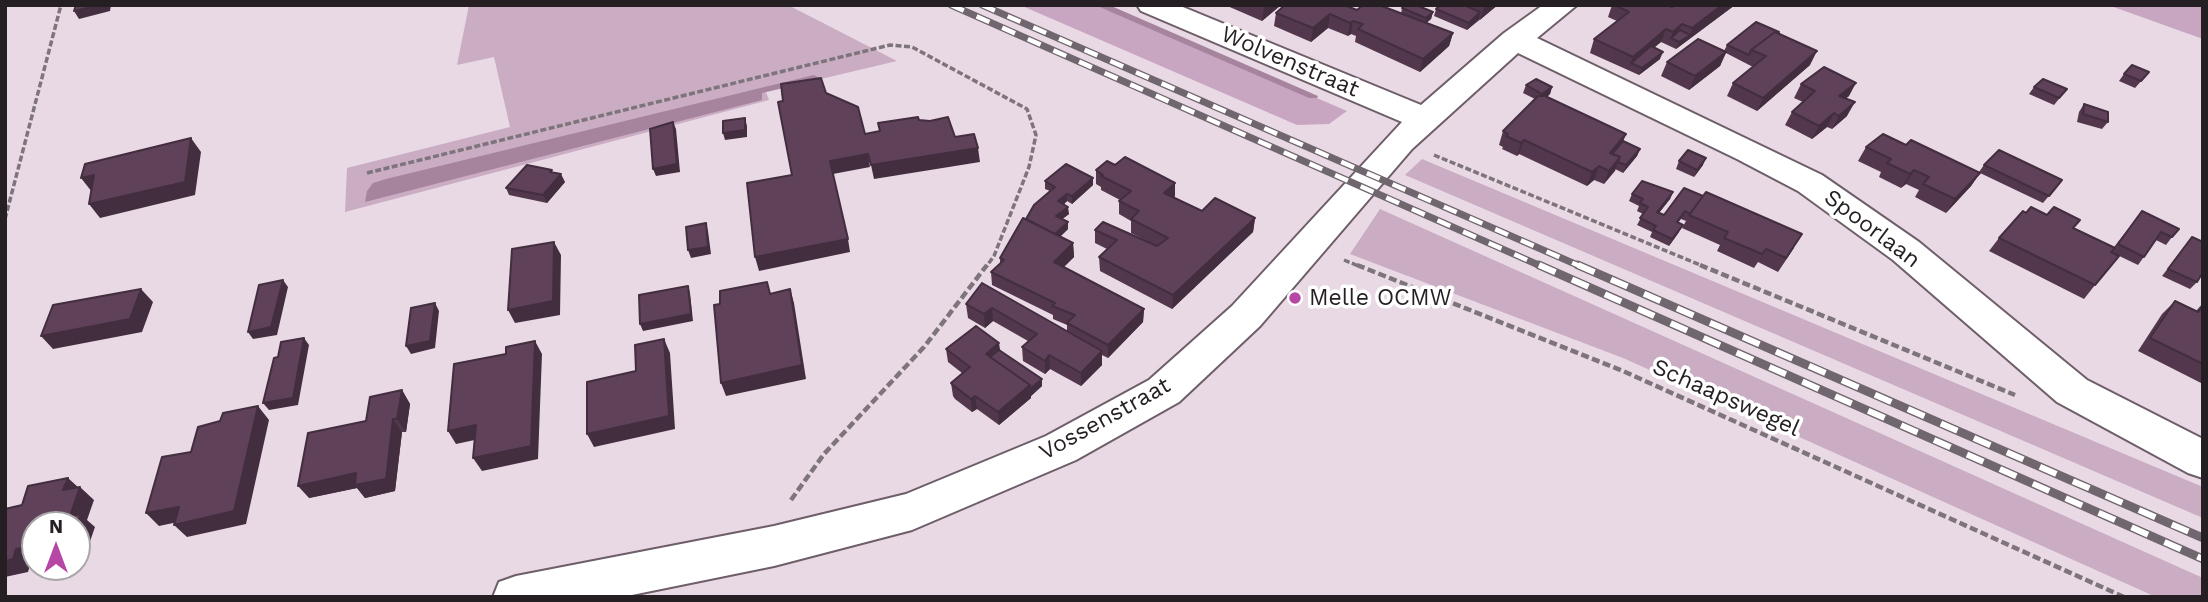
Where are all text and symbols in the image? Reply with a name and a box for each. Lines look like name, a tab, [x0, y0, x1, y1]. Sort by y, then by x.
street label: Wolvenstraat	[1217, 21, 1363, 103]
street label: Spoorlaan	[1818, 184, 1926, 274]
place label: Melle OCMW	[1309, 284, 1452, 312]
marker: Melle OCMW	[1287, 290, 1303, 306]
street label: Schaapswegel	[1648, 353, 1804, 443]
street label: Vossenstraat	[1035, 372, 1175, 466]
north arrow	[21, 511, 91, 581]
text: N	[49, 515, 63, 538]

